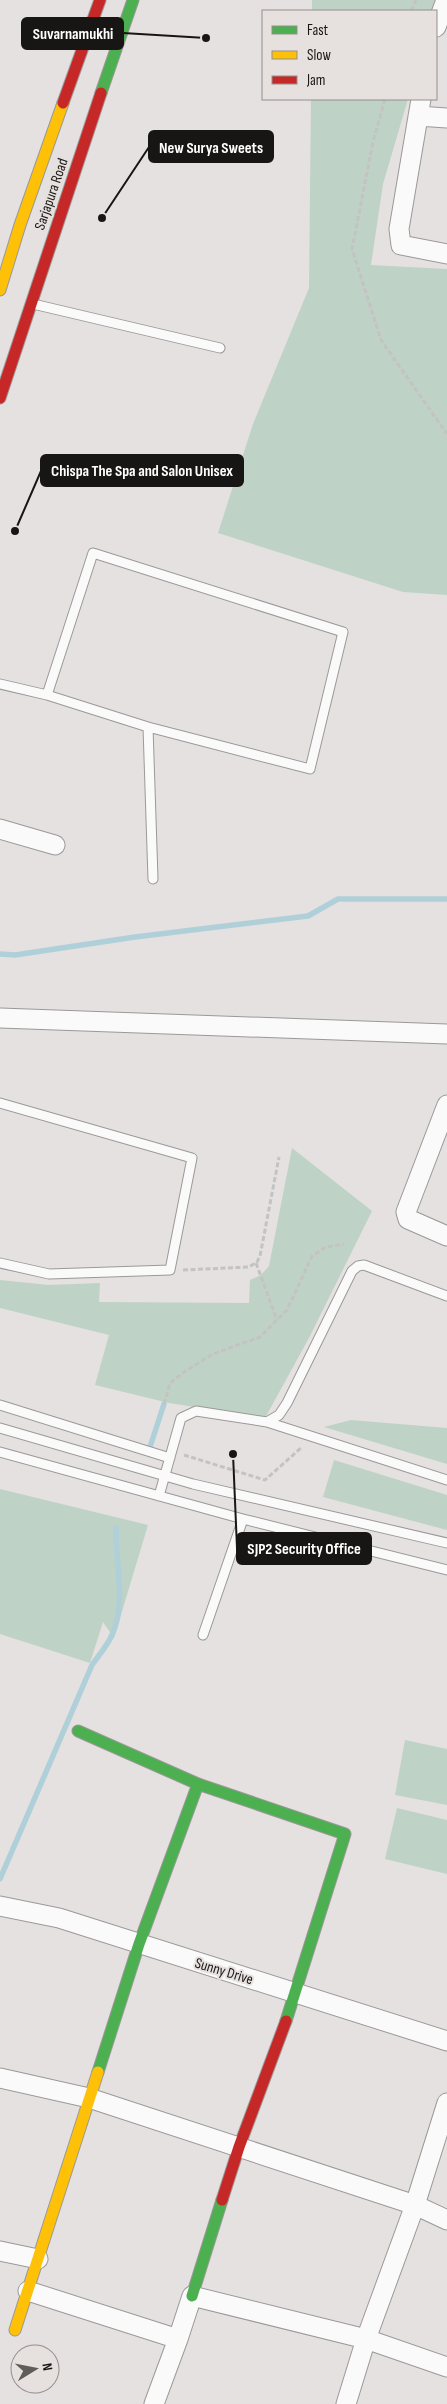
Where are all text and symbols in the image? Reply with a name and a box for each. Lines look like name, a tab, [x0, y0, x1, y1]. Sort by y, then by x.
legend	[262, 10, 437, 100]
callout: Suvarnamukhi	[22, 18, 123, 49]
text: Fast	[307, 21, 329, 40]
text: Suvarnamukhi	[33, 25, 113, 44]
text: Slow	[307, 46, 331, 65]
text: Jam	[306, 71, 325, 90]
callout: New Surya Sweets	[149, 131, 273, 162]
text: New Surya Sweets	[159, 139, 263, 158]
street label: Sarjapura Road	[30, 156, 73, 233]
callout: Chispa The Spa and Salon Unisex	[41, 455, 243, 486]
text: Chispa The Spa and Salon Unisex	[51, 462, 233, 481]
callout: SJP2 Security Office	[237, 1533, 371, 1564]
text: SJP2 Security Office	[247, 1540, 361, 1559]
street label: Sunny Drive	[192, 1954, 255, 1989]
north arrow	[10, 2344, 60, 2394]
text: N	[38, 2362, 56, 2372]

